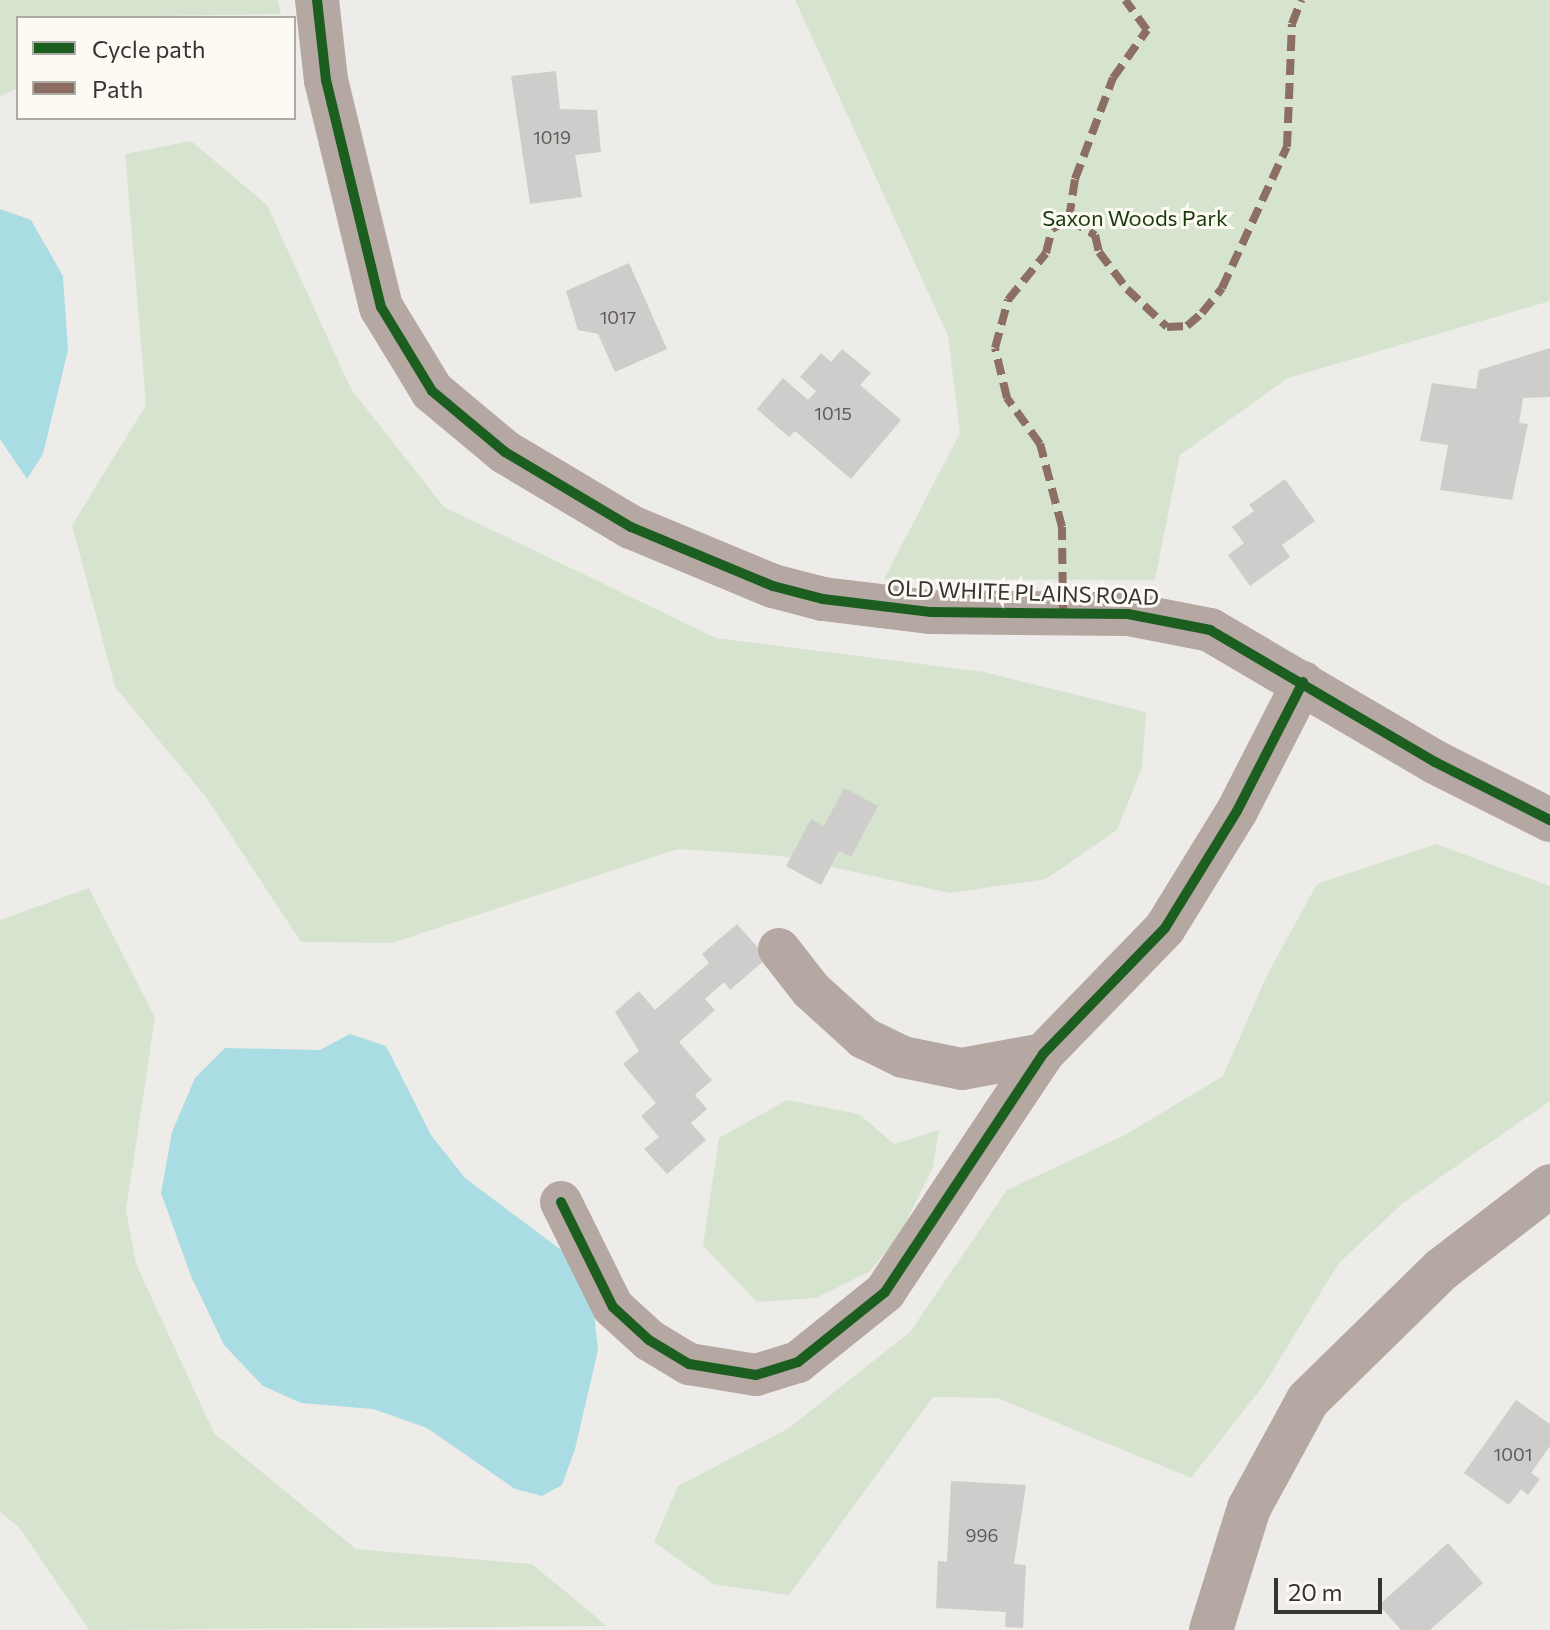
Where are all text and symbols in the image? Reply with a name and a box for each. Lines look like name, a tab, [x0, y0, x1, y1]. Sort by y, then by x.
legend	[16, 16, 296, 120]
text: Cycle path	[92, 34, 206, 63]
text: Path	[92, 74, 143, 103]
house number: 1019	[533, 126, 571, 148]
park label: Saxon Woods Park	[1042, 205, 1228, 231]
house number: 1017	[600, 306, 636, 328]
house number: 1015	[814, 402, 852, 424]
street label: OLD WHITE PLAINS ROAD	[887, 574, 1159, 610]
house number: 1001	[1494, 1443, 1532, 1465]
house number: 996	[966, 1524, 998, 1546]
scale bar	[1278, 1562, 1386, 1612]
text: 20 m	[1288, 1577, 1342, 1606]

